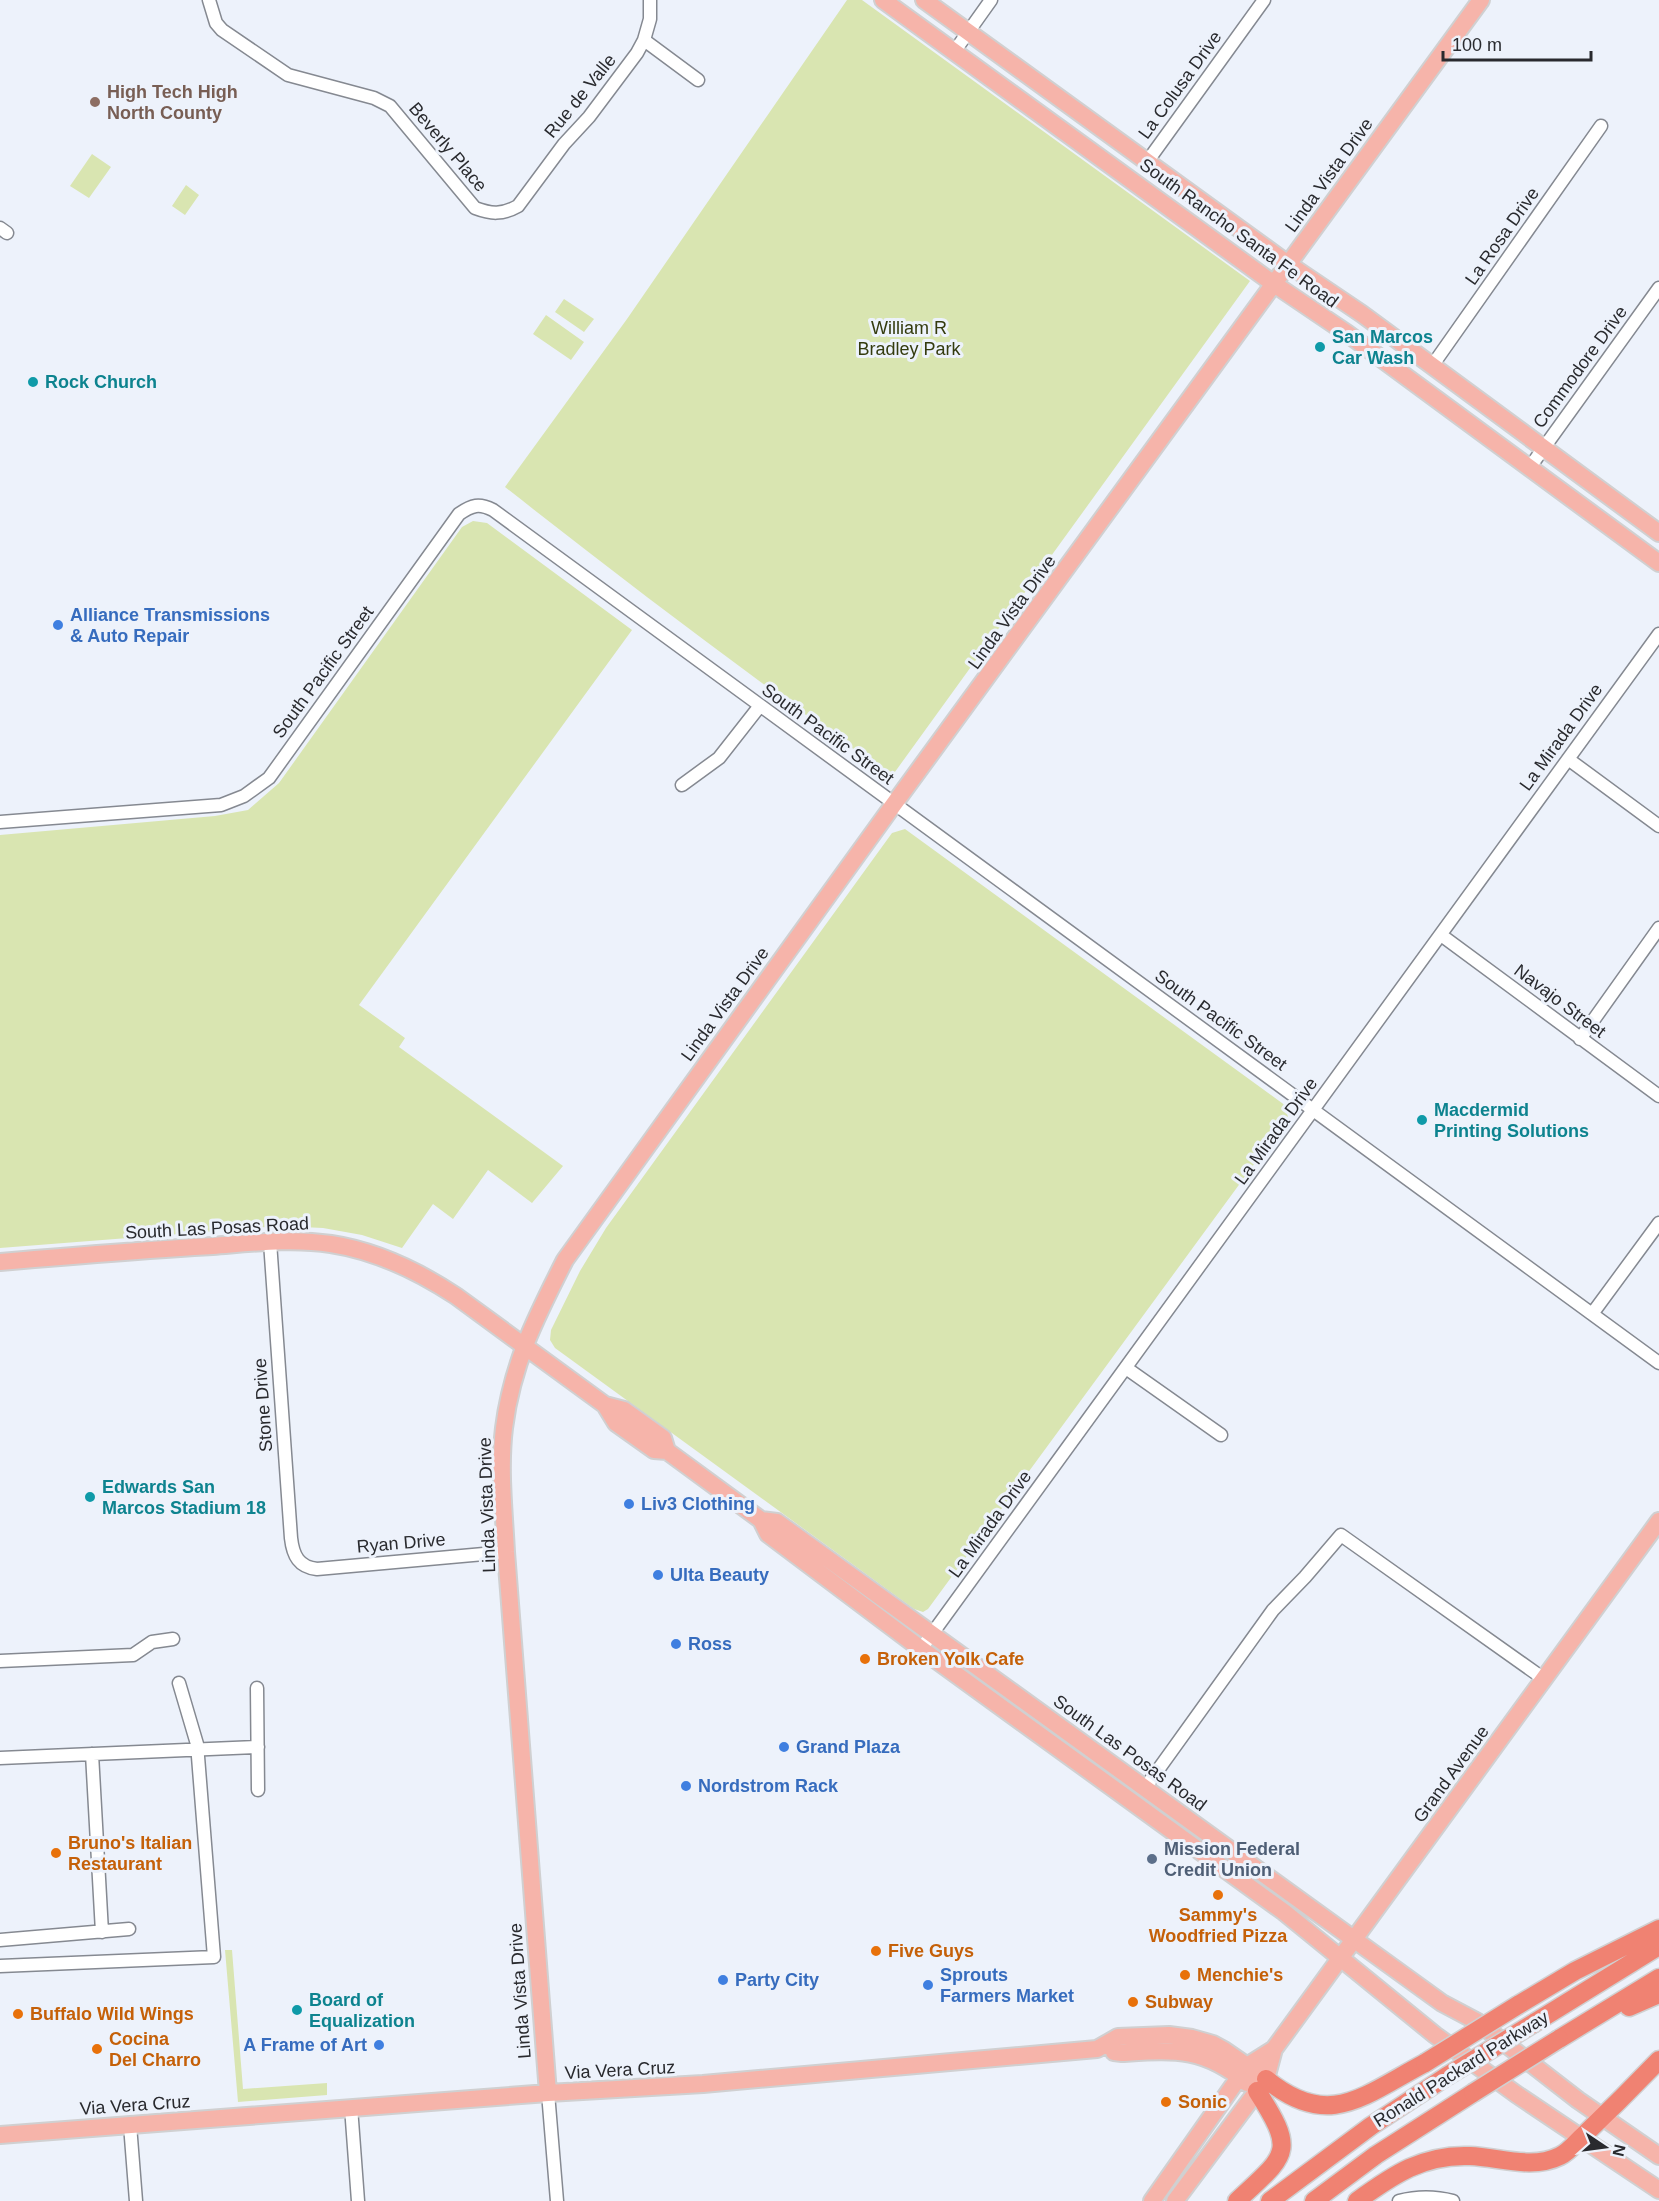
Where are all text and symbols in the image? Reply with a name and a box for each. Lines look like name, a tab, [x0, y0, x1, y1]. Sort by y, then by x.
scale bar	[1443, 24, 1592, 62]
street label: La Colusa Drive	[1134, 27, 1226, 143]
text: 100 m	[1452, 35, 1502, 55]
street label: Rue de Valle	[540, 50, 620, 142]
place label: High Tech High North County	[107, 82, 238, 123]
marker: High Tech High North County	[88, 95, 102, 109]
street label: Beverly Place	[405, 98, 491, 196]
street label: Linda Vista Drive	[1281, 114, 1377, 236]
street label: South Rancho Santa Fe Road	[1136, 154, 1342, 312]
street label: La Rosa Drive	[1461, 184, 1543, 288]
street label: Commodore Drive	[1529, 302, 1631, 432]
park label: William R Bradley Park	[857, 318, 962, 359]
place label: San Marcos Car Wash	[1332, 327, 1433, 368]
marker: San Marcos Car Wash	[1313, 340, 1327, 354]
place label: Rock Church	[45, 372, 157, 392]
marker: Rock Church	[26, 375, 40, 389]
street label: Linda Vista Drive	[964, 551, 1060, 673]
street label: South Pacific Street	[268, 602, 378, 742]
place label: Alliance Transmissions & Auto Repair	[70, 605, 270, 646]
marker: Alliance Transmissions & Auto Repair	[51, 618, 65, 632]
street label: South Pacific Street	[758, 679, 898, 789]
street label: La Mirada Drive	[1516, 680, 1606, 794]
street label: Linda Vista Drive	[677, 943, 773, 1065]
street label: Navajo Street	[1510, 960, 1610, 1042]
street label: South Pacific Street	[1151, 965, 1291, 1075]
street label: La Mirada Drive	[1231, 1074, 1321, 1188]
place label: Macdermid Printing Solutions	[1434, 1100, 1589, 1141]
marker: Macdermid Printing Solutions	[1415, 1113, 1429, 1127]
street label: South Las Posas Road	[125, 1213, 309, 1243]
street label: Stone Drive	[250, 1357, 276, 1453]
street label: Linda Vista Drive	[475, 1437, 499, 1573]
street label: La Mirada Drive	[945, 1467, 1035, 1581]
place label: Edwards San Marcos Stadium 18	[102, 1477, 266, 1518]
marker: Edwards San Marcos Stadium 18	[83, 1490, 97, 1504]
place label: Liv3 Clothing	[641, 1494, 755, 1514]
marker: Liv3 Clothing	[622, 1497, 636, 1511]
street label: Ryan Drive	[356, 1529, 446, 1557]
place label: Ulta Beauty	[670, 1565, 769, 1585]
marker: Ulta Beauty	[651, 1568, 665, 1582]
place label: Ross	[688, 1634, 732, 1654]
marker: Ross	[669, 1637, 683, 1651]
place label: Broken Yolk Cafe	[877, 1649, 1024, 1669]
marker: Broken Yolk Cafe	[858, 1652, 872, 1666]
street label: South Las Posas Road	[1050, 1691, 1210, 1815]
street label: Grand Avenue	[1409, 1722, 1493, 1826]
place label: Grand Plaza	[796, 1737, 901, 1757]
marker: Grand Plaza	[777, 1740, 791, 1754]
place label: Nordstrom Rack	[698, 1776, 839, 1796]
marker: Nordstrom Rack	[679, 1779, 693, 1793]
place label: Bruno's Italian Restaurant	[68, 1833, 192, 1874]
place label: Mission Federal Credit Union	[1164, 1839, 1300, 1880]
marker: Bruno's Italian Restaurant	[49, 1846, 63, 1860]
marker: Mission Federal Credit Union	[1145, 1852, 1159, 1866]
marker: Sammy's Woodfried Pizza	[1211, 1888, 1225, 1902]
place label: Sammy's Woodfried Pizza	[1149, 1905, 1288, 1946]
street label: Linda Vista Drive	[505, 1923, 535, 2059]
place label: Five Guys	[888, 1941, 974, 1961]
marker: Five Guys	[869, 1944, 883, 1958]
place label: Sprouts Farmers Market	[940, 1965, 1074, 2006]
place label: Menchie's	[1197, 1965, 1283, 1985]
marker: Menchie's	[1178, 1968, 1192, 1982]
place label: Party City	[735, 1970, 819, 1990]
marker: Party City	[716, 1973, 730, 1987]
marker: Sprouts Farmers Market	[921, 1978, 935, 1992]
place label: Board of Equalization	[309, 1990, 415, 2031]
place label: Subway	[1145, 1992, 1213, 2012]
marker: Subway	[1126, 1995, 1140, 2009]
marker: Board of Equalization	[290, 2003, 304, 2017]
place label: Buffalo Wild Wings	[30, 2004, 194, 2024]
marker: Buffalo Wild Wings	[11, 2007, 25, 2021]
street label: Ronald Packard Parkway	[1370, 2007, 1552, 2131]
place label: Cocina Del Charro	[109, 2029, 201, 2070]
place label: A Frame of Art	[243, 2035, 367, 2055]
marker: A Frame of Art	[372, 2038, 386, 2052]
marker: Cocina Del Charro	[90, 2042, 104, 2056]
street label: Via Vera Cruz	[564, 2057, 676, 2083]
street label: Via Vera Cruz	[79, 2091, 191, 2119]
place label: Sonic	[1178, 2092, 1227, 2112]
marker: Sonic	[1159, 2095, 1173, 2109]
north arrow	[1575, 2117, 1635, 2177]
text: N	[1610, 2143, 1629, 2158]

